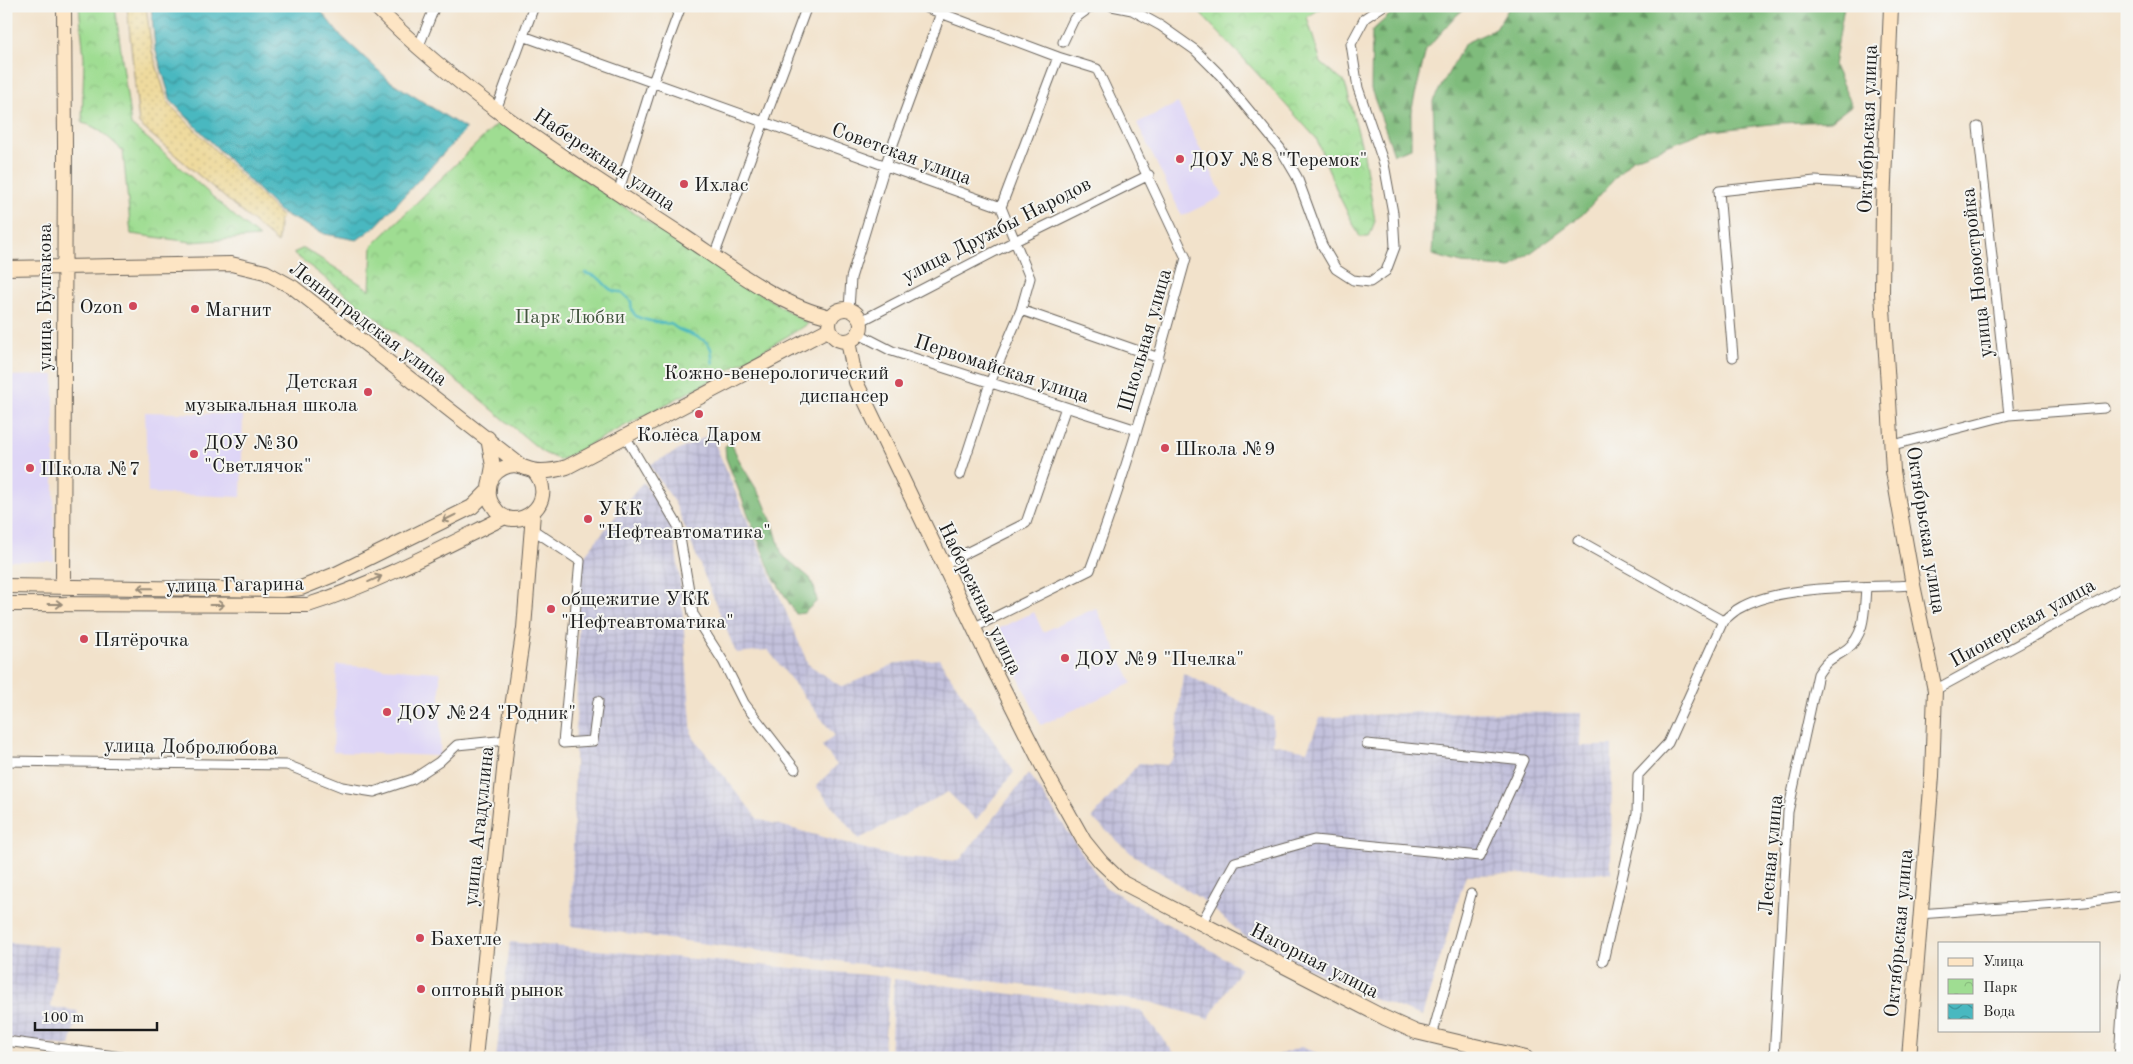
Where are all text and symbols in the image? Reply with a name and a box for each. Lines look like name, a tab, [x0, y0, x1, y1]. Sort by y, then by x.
street label: Октябрьская улица	[1856, 44, 1882, 214]
street label: Набережная улица	[529, 106, 679, 216]
street label: Советская улица	[829, 120, 974, 190]
place label: ДОУ №8 "Теремок"	[1190, 151, 1367, 171]
marker: ДОУ №8 "Теремок"	[1174, 153, 1186, 165]
street label: улица Дружбы Народов	[899, 174, 1095, 287]
place label: Ихлас	[694, 176, 749, 196]
marker: Ихлас	[678, 178, 690, 190]
street label: улица Новостройка	[1959, 187, 1997, 359]
street label: улица Булгакова	[36, 223, 56, 371]
street label: Ленинградская улица	[285, 259, 451, 390]
street label: Школьная улица	[1116, 266, 1176, 415]
place label: Ozon	[79, 298, 123, 318]
marker: Ozon	[127, 300, 139, 312]
place label: Магнит	[205, 301, 272, 321]
marker: Магнит	[189, 303, 201, 315]
park label: Парк Любви	[515, 308, 625, 328]
street label: Первомайская улица	[911, 332, 1092, 408]
place label: Кожно-венерологический диспансер	[664, 364, 889, 407]
place label: Детская музыкальная школа	[185, 373, 358, 416]
marker: Кожно-венерологический диспансер	[893, 377, 905, 389]
marker: Детская музыкальная школа	[362, 386, 374, 398]
marker: Колёса Даром	[693, 408, 705, 420]
place label: Колёса Даром	[637, 426, 761, 446]
place label: ДОУ №30 "Светлячок"	[204, 434, 312, 477]
place label: Школа №9	[1175, 440, 1276, 460]
marker: Школа №9	[1159, 442, 1171, 454]
street label: Октябрьская улица	[1902, 445, 1948, 616]
marker: ДОУ №30 "Светлячок"	[188, 448, 200, 460]
place label: Школа №7	[40, 460, 141, 480]
marker: Школа №7	[24, 462, 36, 474]
place label: УКК "Нефтеавтоматика"	[598, 500, 771, 543]
marker: УКК "Нефтеавтоматика"	[582, 513, 594, 525]
one-way arrow	[442, 514, 457, 524]
street label: Набережная улица	[934, 520, 1025, 678]
one-way arrow	[367, 574, 382, 584]
street label: улица Гагарина	[166, 575, 305, 597]
street label: Пионерская улица	[1947, 575, 2099, 672]
one-way arrow	[137, 583, 154, 593]
place label: общежитие УКК "Нефтеавтоматика"	[561, 590, 734, 633]
one-way arrow	[46, 599, 63, 609]
one-way arrow	[209, 600, 225, 610]
marker: общежитие УКК "Нефтеавтоматика"	[545, 603, 557, 615]
place label: Пятёрочка	[94, 631, 189, 651]
marker: Пятёрочка	[78, 633, 90, 645]
place label: ДОУ №9 "Пчелка"	[1075, 650, 1244, 670]
marker: ДОУ №9 "Пчелка"	[1059, 652, 1071, 664]
place label: ДОУ №24 "Родник"	[397, 704, 576, 724]
marker: ДОУ №24 "Родник"	[381, 706, 393, 718]
street label: улица Добролюбова	[104, 736, 278, 760]
street label: улица Агадуллина	[462, 745, 498, 907]
street label: Лесная улица	[1757, 794, 1787, 917]
street label: Октябрьская улица	[1883, 848, 1917, 1018]
street label: Нагорная улица	[1246, 921, 1382, 1003]
place label: Бахетле	[430, 930, 502, 950]
marker: Бахетле	[414, 932, 426, 944]
legend	[1938, 942, 2100, 1032]
text: Улица	[1983, 955, 2024, 970]
place label: оптовый рынок	[431, 981, 564, 1001]
text: Парк	[1983, 981, 2018, 996]
marker: оптовый рынок	[415, 983, 427, 995]
scale bar	[35, 999, 158, 1031]
text: Вода	[1983, 1005, 2016, 1020]
text: 100 m	[42, 1011, 84, 1026]

